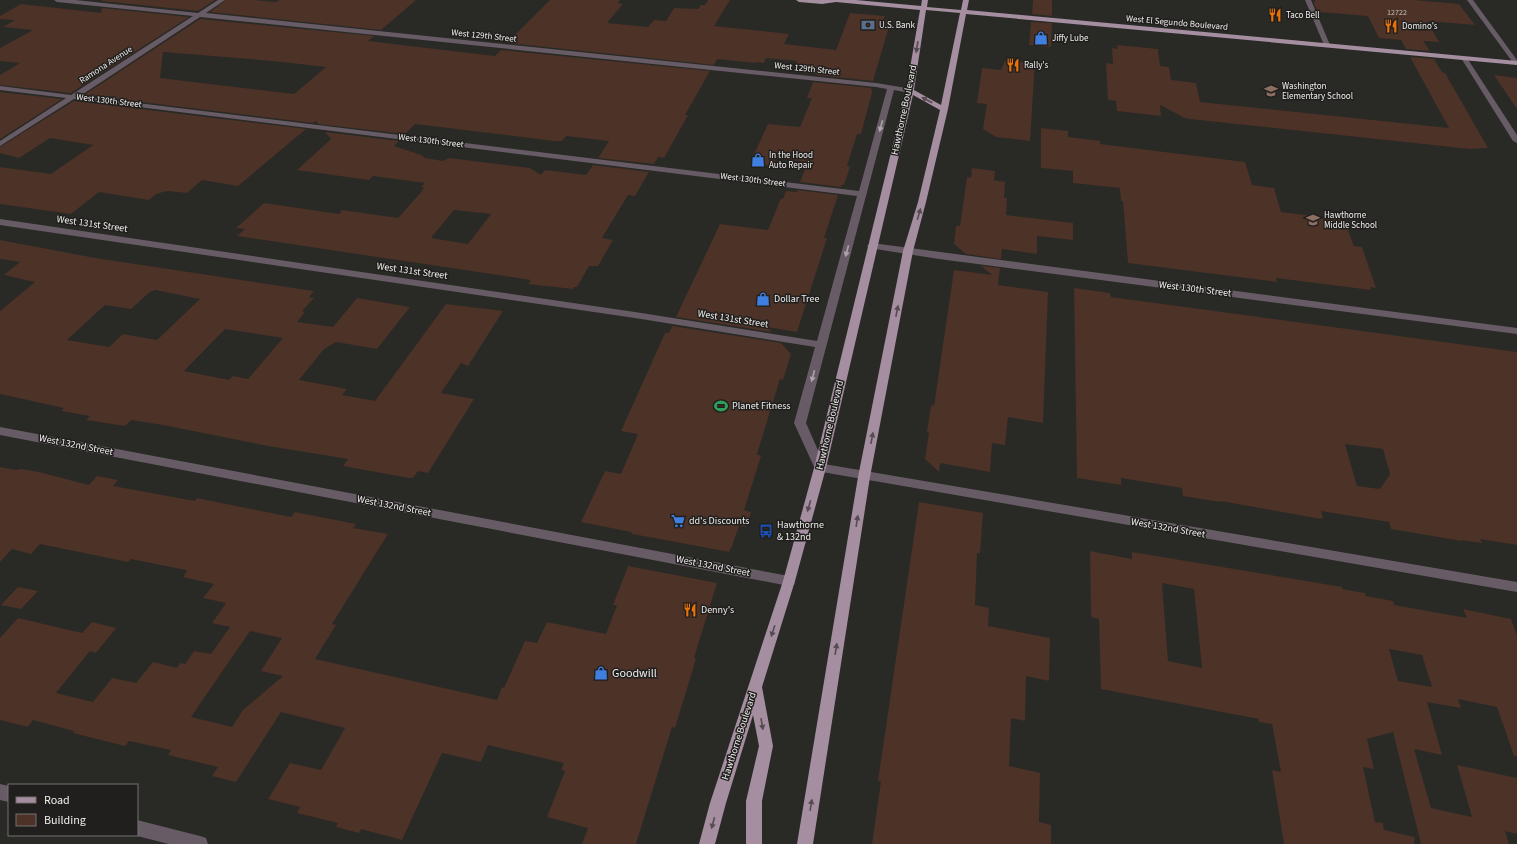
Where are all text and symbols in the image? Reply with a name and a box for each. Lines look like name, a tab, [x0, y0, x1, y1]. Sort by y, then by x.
restaurant icon: Taco Bell	[1267, 7, 1283, 23]
house number: 12722	[1387, 7, 1407, 18]
place label: Taco Bell	[1286, 9, 1320, 22]
street label: West El Segundo Boulevard	[1125, 12, 1229, 34]
bank icon: U.S. Bank	[860, 17, 876, 33]
restaurant icon: Domino's	[1383, 18, 1399, 34]
place label: U.S. Bank	[879, 19, 915, 32]
place label: Domino's	[1402, 20, 1438, 33]
street label: West 129th Street	[451, 26, 517, 46]
shop icon: Jiffy Lube	[1033, 30, 1049, 46]
place label: Jiffy Lube	[1052, 32, 1089, 45]
one-way arrow	[914, 41, 920, 53]
street label: Ramona Avenue	[77, 43, 136, 87]
restaurant icon: Rally's	[1005, 57, 1021, 73]
street label: West 129th Street	[774, 59, 840, 79]
place label: Rally's	[1024, 59, 1048, 72]
street label: Hawthorne Boulevard	[888, 64, 920, 156]
place label: Washington Elementary School	[1282, 80, 1353, 103]
school or university icon: Washington Elementary School	[1263, 83, 1279, 99]
street label: West 130th Street	[76, 91, 142, 111]
one-way arrow	[921, 97, 933, 103]
one-way arrow	[878, 120, 884, 132]
street label: West 130th Street	[398, 131, 464, 151]
place label: In the Hood Auto Repair	[769, 149, 813, 172]
shop icon: In the Hood Auto Repair	[750, 152, 766, 168]
street label: West 130th Street	[720, 170, 786, 190]
one-way arrow	[916, 207, 922, 219]
place label: Hawthorne Middle School	[1324, 209, 1377, 232]
street label: West 131st Street	[56, 212, 129, 236]
school or university icon: Hawthorne Middle School	[1305, 212, 1321, 228]
one-way arrow	[843, 245, 849, 257]
street label: West 131st Street	[376, 259, 449, 283]
street label: West 130th Street	[1158, 278, 1233, 300]
shop icon: Dollar Tree	[755, 291, 771, 307]
place label: Dollar Tree	[774, 292, 819, 306]
one-way arrow	[894, 305, 900, 317]
street label: West 131st Street	[697, 306, 770, 332]
one-way arrow	[809, 370, 815, 383]
street label: Hawthorne Boulevard	[813, 379, 847, 471]
sports icon: Planet Fitness	[713, 398, 729, 414]
place label: Planet Fitness	[732, 399, 791, 413]
street label: West 132nd Street	[38, 431, 115, 459]
one-way arrow	[869, 432, 875, 445]
street label: West 132nd Street	[356, 492, 433, 520]
one-way arrow	[806, 500, 812, 512]
supermarket icon: dd's Discounts	[670, 513, 686, 529]
place label: dd's Discounts	[689, 514, 750, 528]
one-way arrow	[854, 514, 860, 527]
street label: West 132nd Street	[1130, 515, 1207, 542]
place label: Hawthorne & 132nd	[777, 518, 824, 544]
bus stop icon: Hawthorne & 132nd	[758, 523, 774, 539]
street label: West 132nd Street	[675, 552, 752, 580]
restaurant icon: Denny's	[682, 602, 698, 618]
place label: Denny's	[701, 603, 734, 617]
one-way arrow	[770, 625, 776, 637]
one-way arrow	[833, 643, 839, 655]
shop icon: Goodwill	[593, 665, 609, 681]
place label: Goodwill	[612, 665, 657, 682]
street label: Hawthorne Boulevard	[718, 690, 760, 782]
one-way arrow	[759, 718, 765, 731]
legend	[8, 784, 138, 836]
text: Road	[44, 792, 70, 809]
one-way arrow	[808, 799, 814, 812]
text: Building	[44, 812, 86, 829]
one-way arrow	[710, 818, 716, 830]

